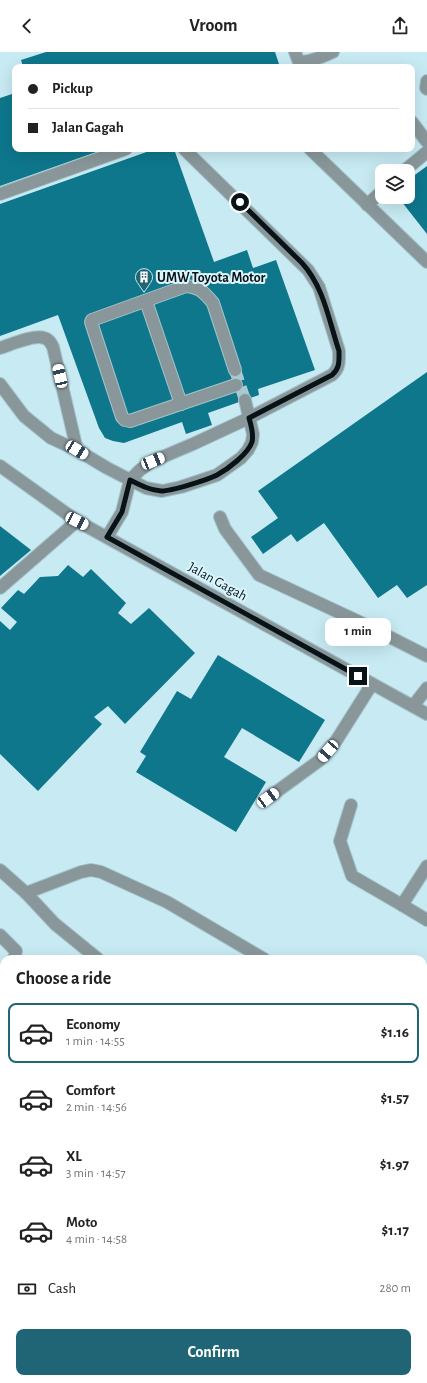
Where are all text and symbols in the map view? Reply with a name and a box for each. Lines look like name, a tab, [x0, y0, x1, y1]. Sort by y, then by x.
icon: back	[16, 15, 38, 37]
icon: share	[389, 15, 411, 37]
text: Vroom	[189, 17, 238, 35]
text: Pickup	[52, 81, 93, 96]
text: Jalan Gagah	[52, 120, 124, 135]
map controls	[375, 164, 415, 204]
button: layers	[375, 164, 415, 204]
route start	[231, 193, 249, 211]
building icon: UMW Toyota Motor	[134, 267, 154, 292]
place label: UMW Toyota Motor	[157, 271, 266, 285]
car	[51, 363, 69, 389]
car	[64, 439, 90, 461]
car	[140, 451, 166, 471]
car	[64, 510, 90, 532]
street label: Jalan Gagah	[186, 560, 249, 604]
callout: 1 min	[325, 618, 391, 646]
text: 1 min	[344, 625, 372, 638]
route end	[349, 667, 367, 685]
car	[316, 738, 340, 764]
car	[255, 786, 281, 810]
text: Choose a ride	[16, 970, 111, 988]
icon: car	[18, 1015, 54, 1051]
text: Economy	[66, 1017, 120, 1032]
text: $1.16	[381, 1025, 409, 1040]
text: 1 min · 14:55	[66, 1035, 125, 1048]
icon: car	[18, 1081, 54, 1117]
text: Comfort	[66, 1083, 115, 1098]
text: $1.57	[380, 1091, 409, 1106]
text: 2 min · 14:56	[66, 1101, 127, 1114]
icon: car	[18, 1147, 54, 1183]
text: XL	[66, 1149, 82, 1164]
text: $1.97	[380, 1157, 409, 1172]
text: 3 min · 14:57	[66, 1167, 126, 1180]
icon: car	[18, 1213, 54, 1249]
text: Moto	[66, 1215, 98, 1230]
text: $1.17	[382, 1223, 409, 1238]
text: 4 min · 14:58	[66, 1233, 127, 1246]
icon: cash	[16, 1278, 38, 1300]
text: Cash	[48, 1281, 76, 1296]
text: 280 m	[380, 1282, 411, 1295]
button: Confirm	[16, 1329, 411, 1375]

